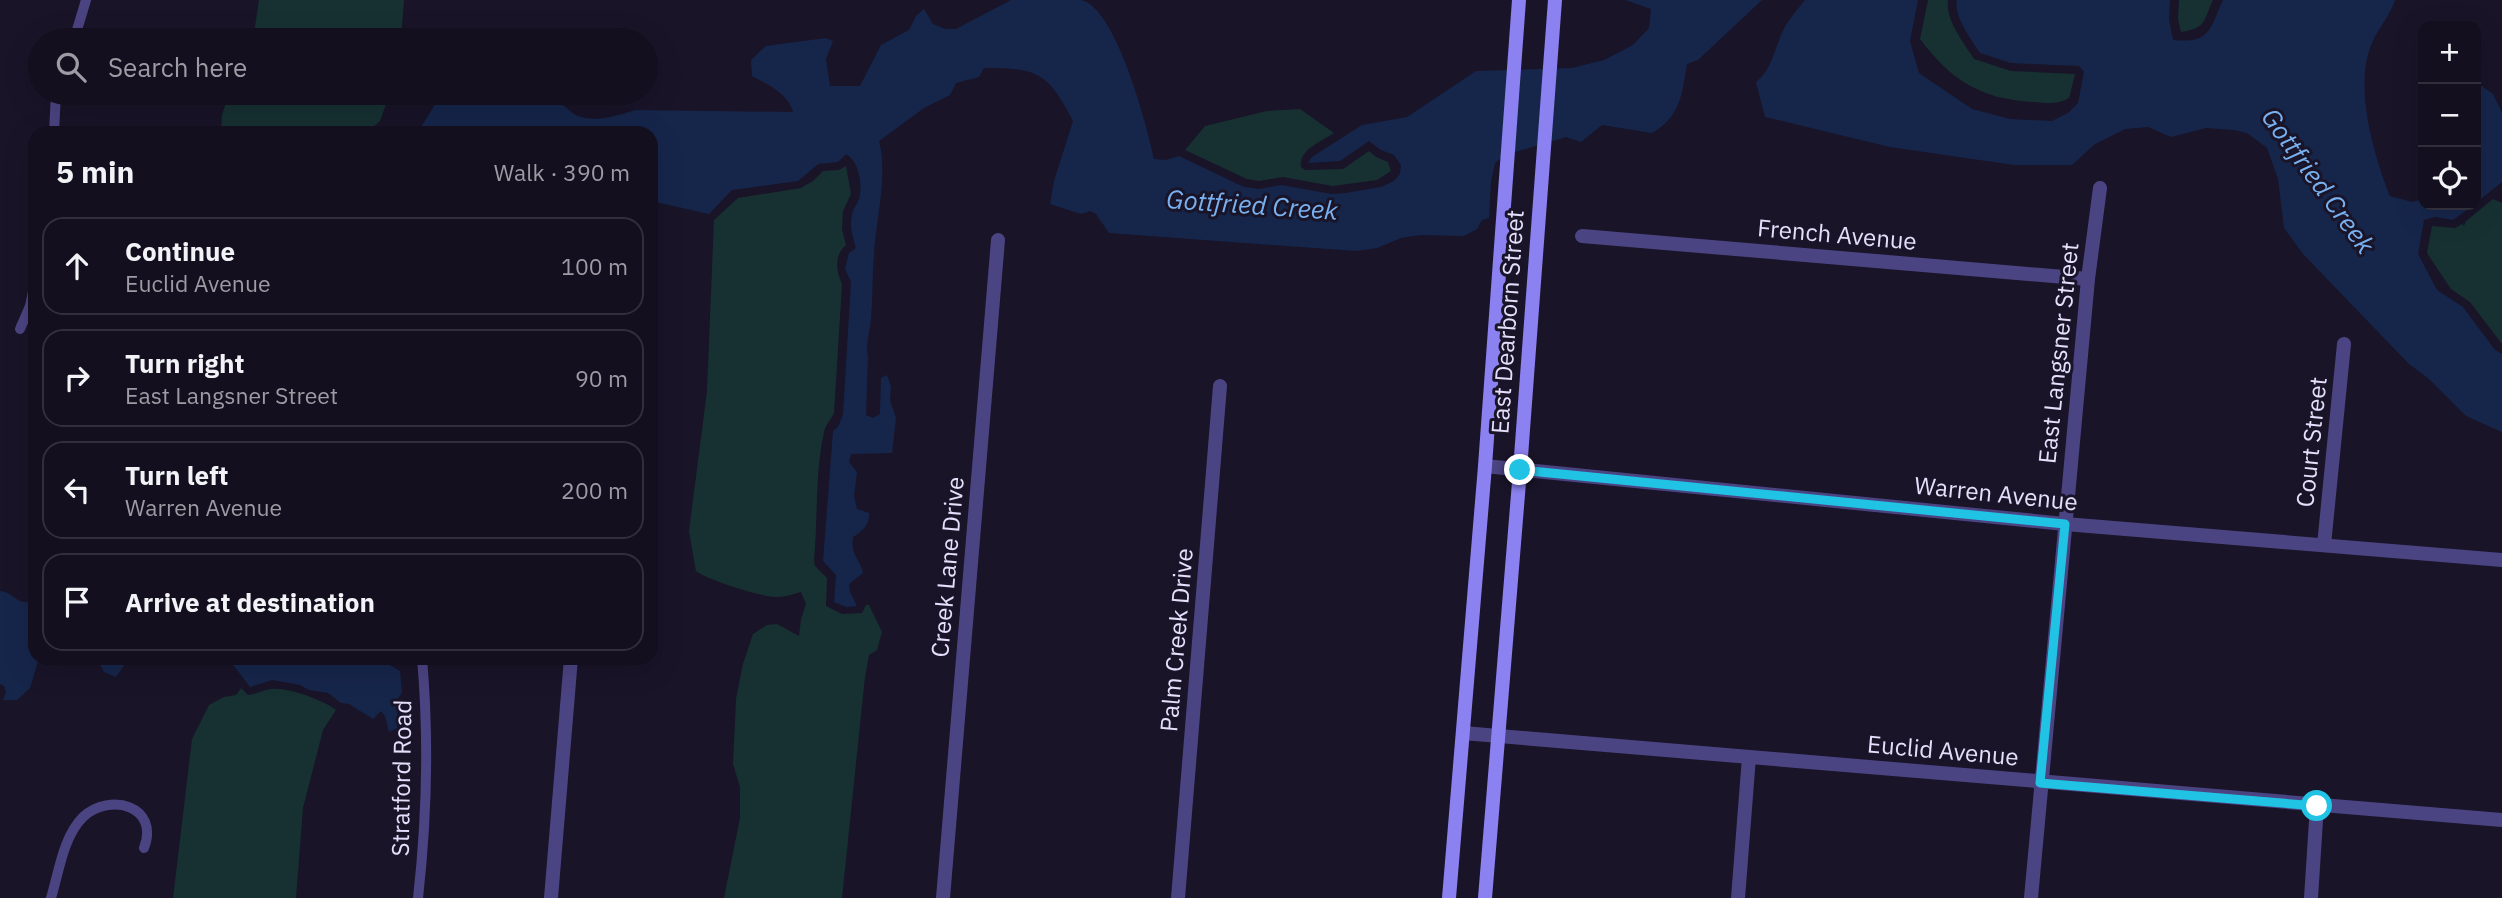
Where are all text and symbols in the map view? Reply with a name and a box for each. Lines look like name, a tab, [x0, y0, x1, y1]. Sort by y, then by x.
map controls	[2418, 21, 2481, 210]
button: +	[2418, 21, 2481, 84]
search box	[28, 28, 658, 105]
icon: search	[52, 48, 90, 86]
text: Search here	[108, 50, 247, 84]
button: −	[2418, 84, 2481, 147]
water label: Gottfried Creek	[2255, 101, 2383, 260]
button: locate	[2418, 147, 2481, 210]
text: 5 min	[56, 152, 134, 191]
text: Walk · 390 m	[494, 157, 630, 187]
water label: Gottfried Creek	[1165, 181, 1339, 227]
street label: East Dearborn Street	[1483, 209, 1531, 435]
street label: French Avenue	[1756, 211, 1918, 257]
text: Continue	[125, 234, 235, 268]
street label: East Langsner Street	[2030, 241, 2086, 465]
icon: ahead	[58, 247, 96, 285]
text: 100 m	[561, 251, 628, 281]
text: Euclid Avenue	[125, 268, 271, 298]
text: Turn right	[125, 346, 244, 380]
icon: right	[58, 359, 96, 397]
text: 90 m	[575, 363, 628, 393]
street label: Court Street	[2288, 375, 2334, 509]
text: East Langsner Street	[125, 380, 338, 410]
route end	[1504, 454, 1535, 485]
text: Turn left	[125, 458, 228, 492]
street label: Warren Avenue	[1913, 469, 2079, 517]
icon: left	[58, 471, 96, 509]
text: 200 m	[561, 475, 628, 505]
street label: Creek Lane Drive	[923, 475, 971, 659]
text: Warren Avenue	[125, 492, 282, 522]
street label: Palm Creek Drive	[1152, 547, 1200, 733]
icon: arrive	[58, 583, 96, 621]
text: Arrive at destination	[125, 585, 375, 619]
street label: Stratford Road	[384, 699, 418, 857]
street label: Euclid Avenue	[1866, 727, 2020, 773]
route start	[2301, 790, 2332, 821]

